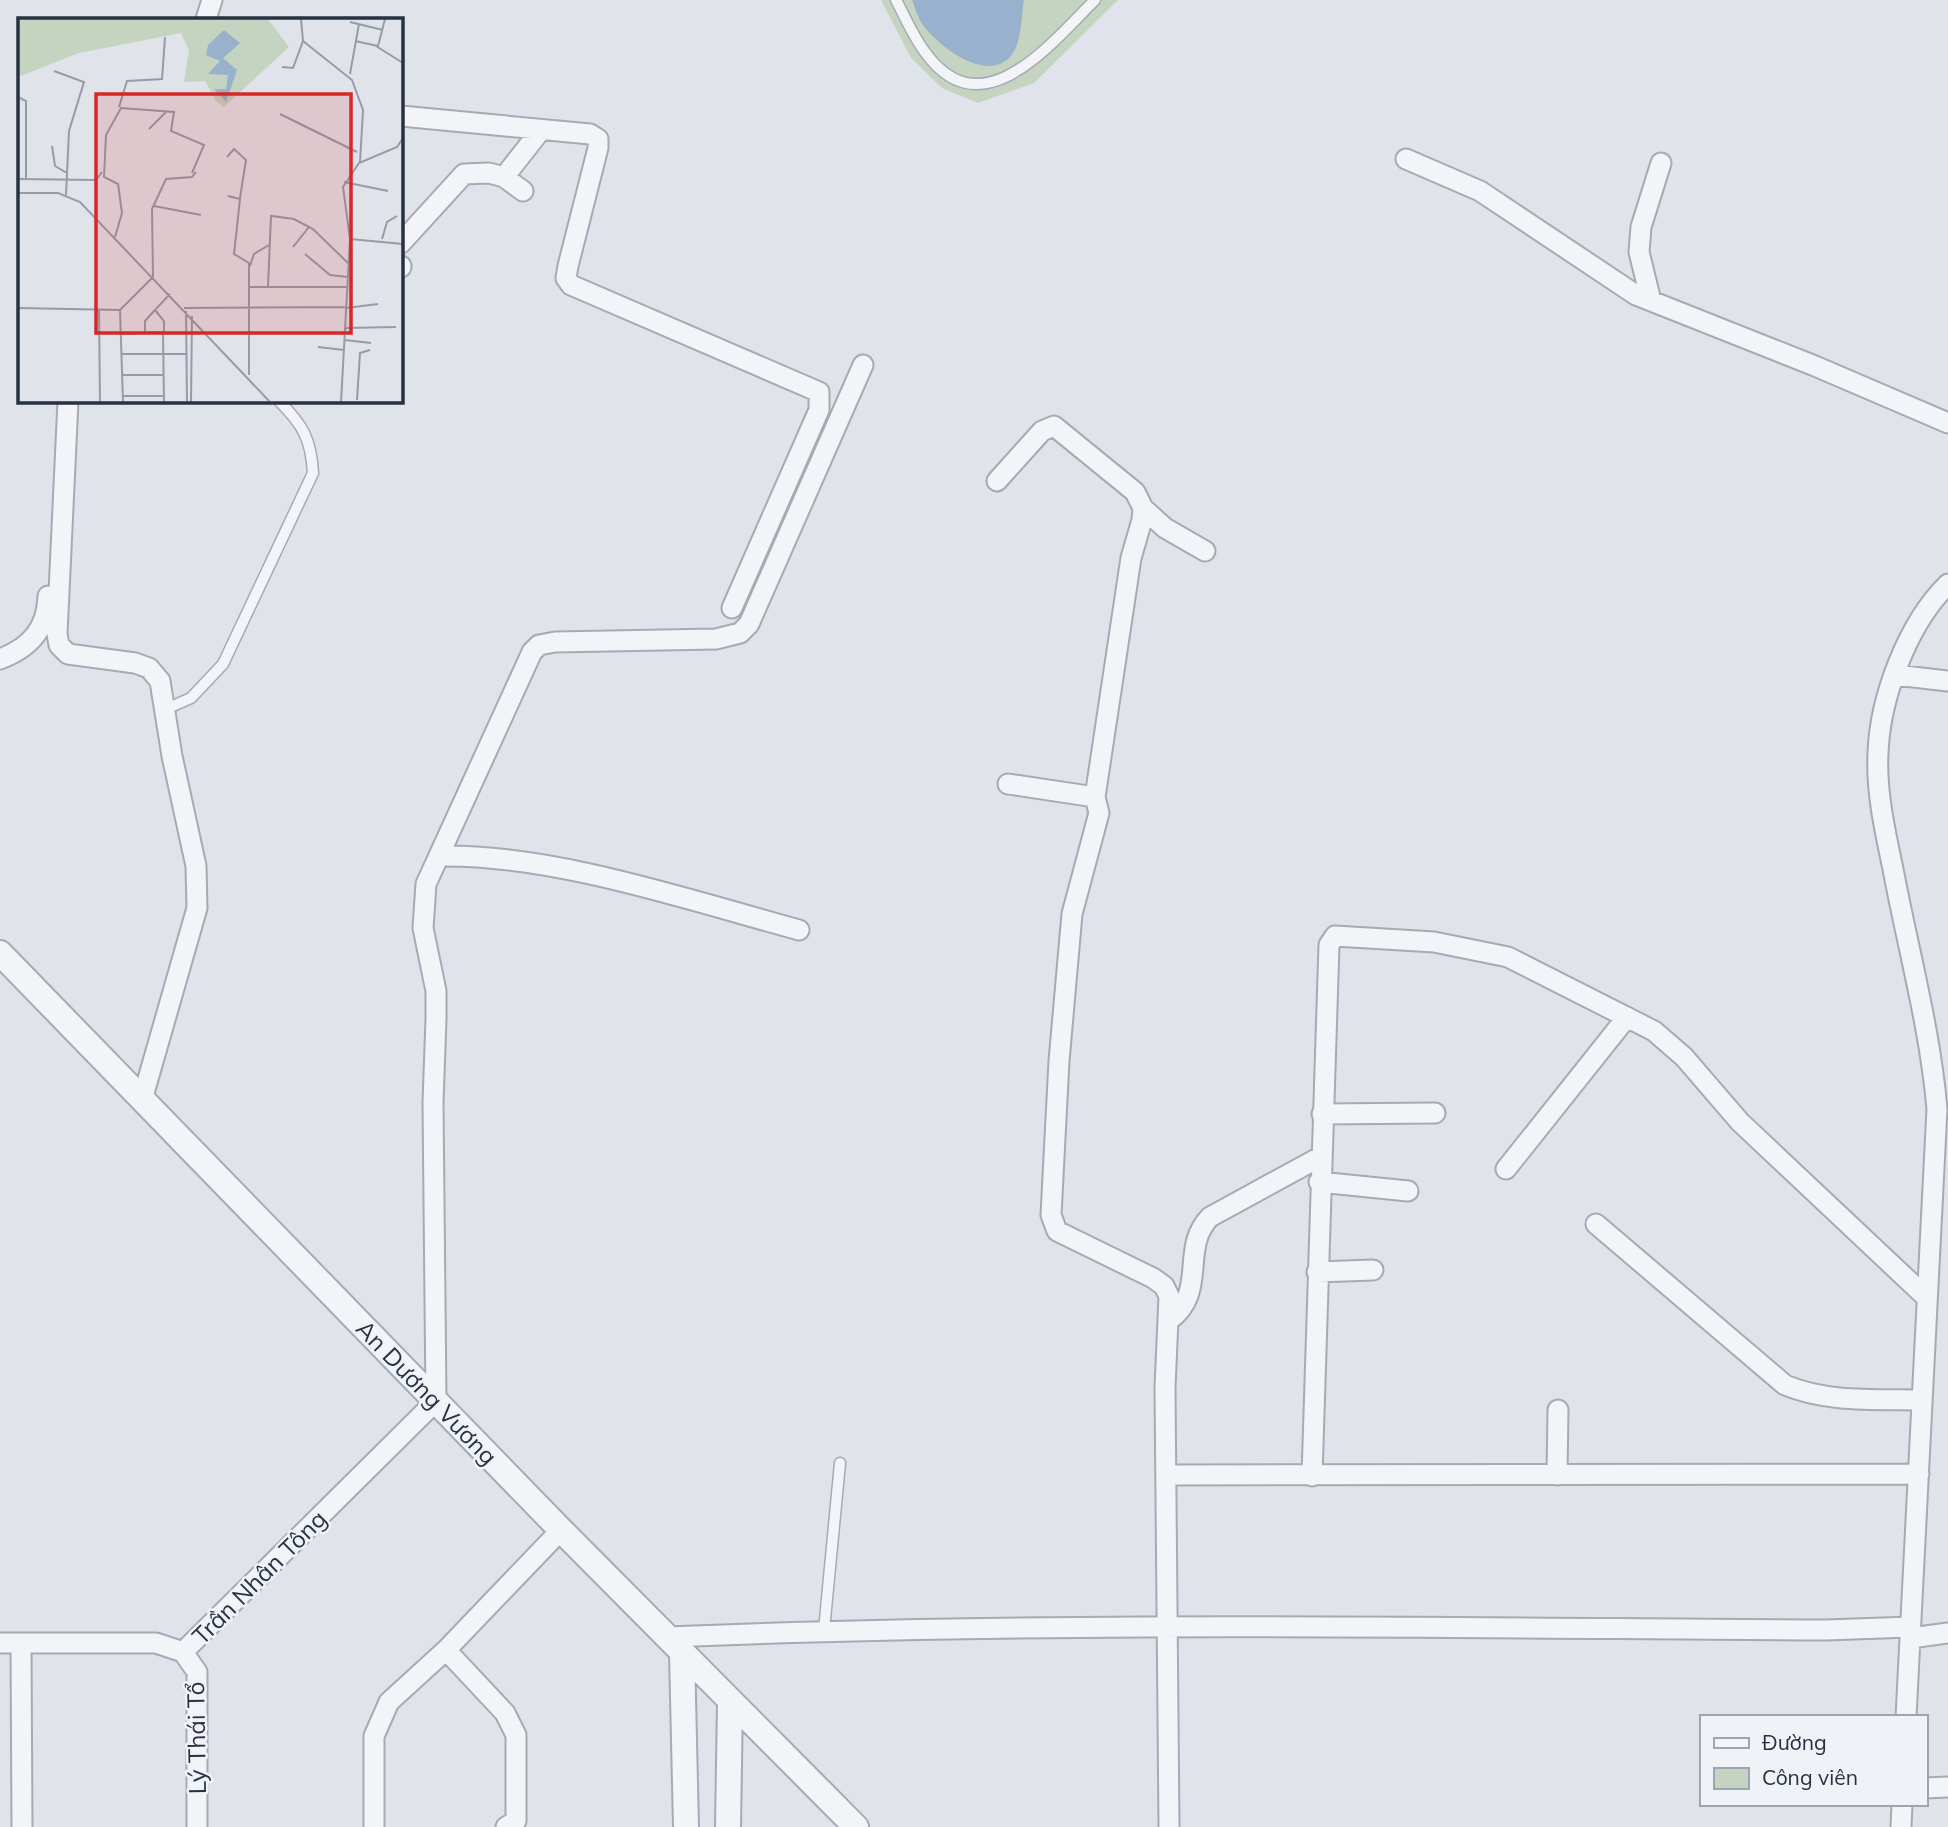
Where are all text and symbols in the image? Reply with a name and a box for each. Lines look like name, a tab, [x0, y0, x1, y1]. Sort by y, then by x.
inset map	[18, 18, 402, 402]
street label: An Dương Vương	[350, 1313, 504, 1471]
street label: Trần Nhân Tông	[186, 1504, 332, 1650]
street label: Lý Thái Tổ	[180, 1682, 212, 1794]
legend	[1700, 1715, 1927, 1806]
text: Đường	[1762, 1729, 1827, 1755]
text: Công viên	[1762, 1764, 1858, 1790]

